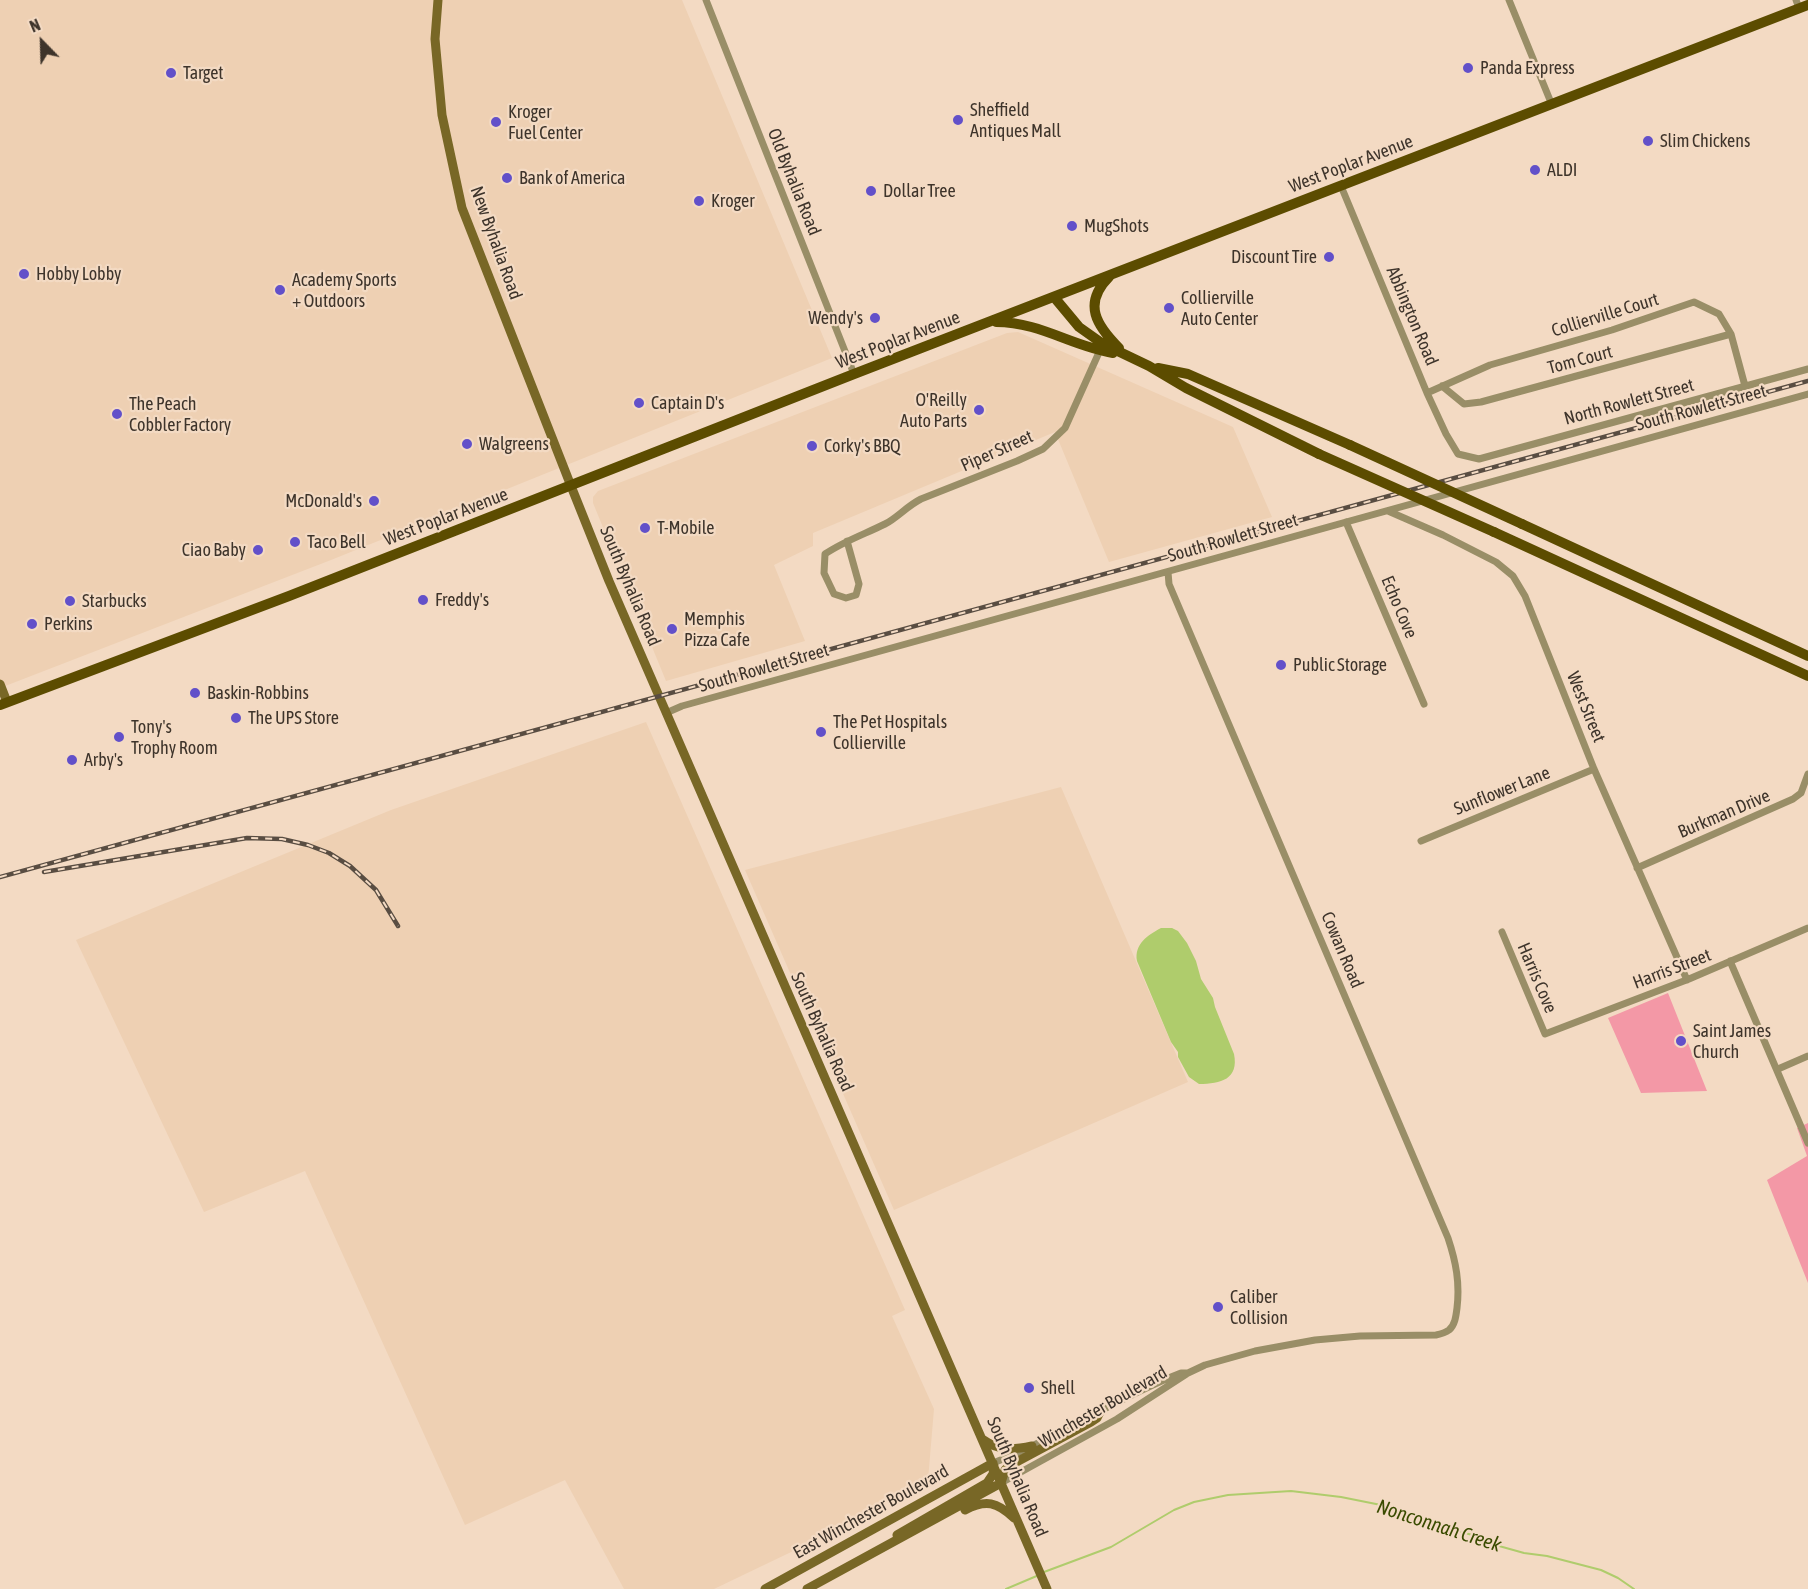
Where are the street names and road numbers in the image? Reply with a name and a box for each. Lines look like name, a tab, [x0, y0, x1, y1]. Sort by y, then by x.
street label: Old Byhalia Road	[763, 125, 825, 239]
street label: West Poplar Avenue	[1286, 130, 1416, 198]
street label: New Byhalia Road	[466, 183, 526, 303]
street label: Abbington Road	[1381, 263, 1443, 369]
street label: Collierville Court	[1549, 288, 1661, 342]
street label: West Poplar Avenue	[833, 306, 963, 374]
street label: Tom Court	[1545, 341, 1615, 379]
street label: North Rowlett Street	[1562, 374, 1696, 430]
street label: South Rowlett Street	[1633, 380, 1769, 436]
street label: Piper Street	[958, 426, 1036, 476]
street label: West Poplar Avenue	[381, 483, 511, 551]
street label: South Rowlett Street	[1166, 509, 1300, 567]
street label: South Byhalia Road	[595, 523, 665, 649]
street label: Echo Cove	[1376, 573, 1422, 641]
street label: South Rowlett Street	[697, 639, 831, 697]
street label: West Street	[1562, 669, 1610, 745]
street label: Sunflower Lane	[1451, 762, 1553, 820]
street label: Burkman Drive	[1675, 785, 1773, 843]
street label: Cowan Road	[1316, 909, 1368, 991]
street label: Harris Cove	[1513, 940, 1561, 1016]
street label: Harris Street	[1630, 944, 1714, 994]
street label: South Byhalia Road	[786, 969, 858, 1095]
street label: Winchester Boulevard	[1035, 1362, 1171, 1452]
street label: South Byhalia Road	[982, 1414, 1052, 1540]
street label: East Winchester Boulevard	[789, 1460, 953, 1564]

